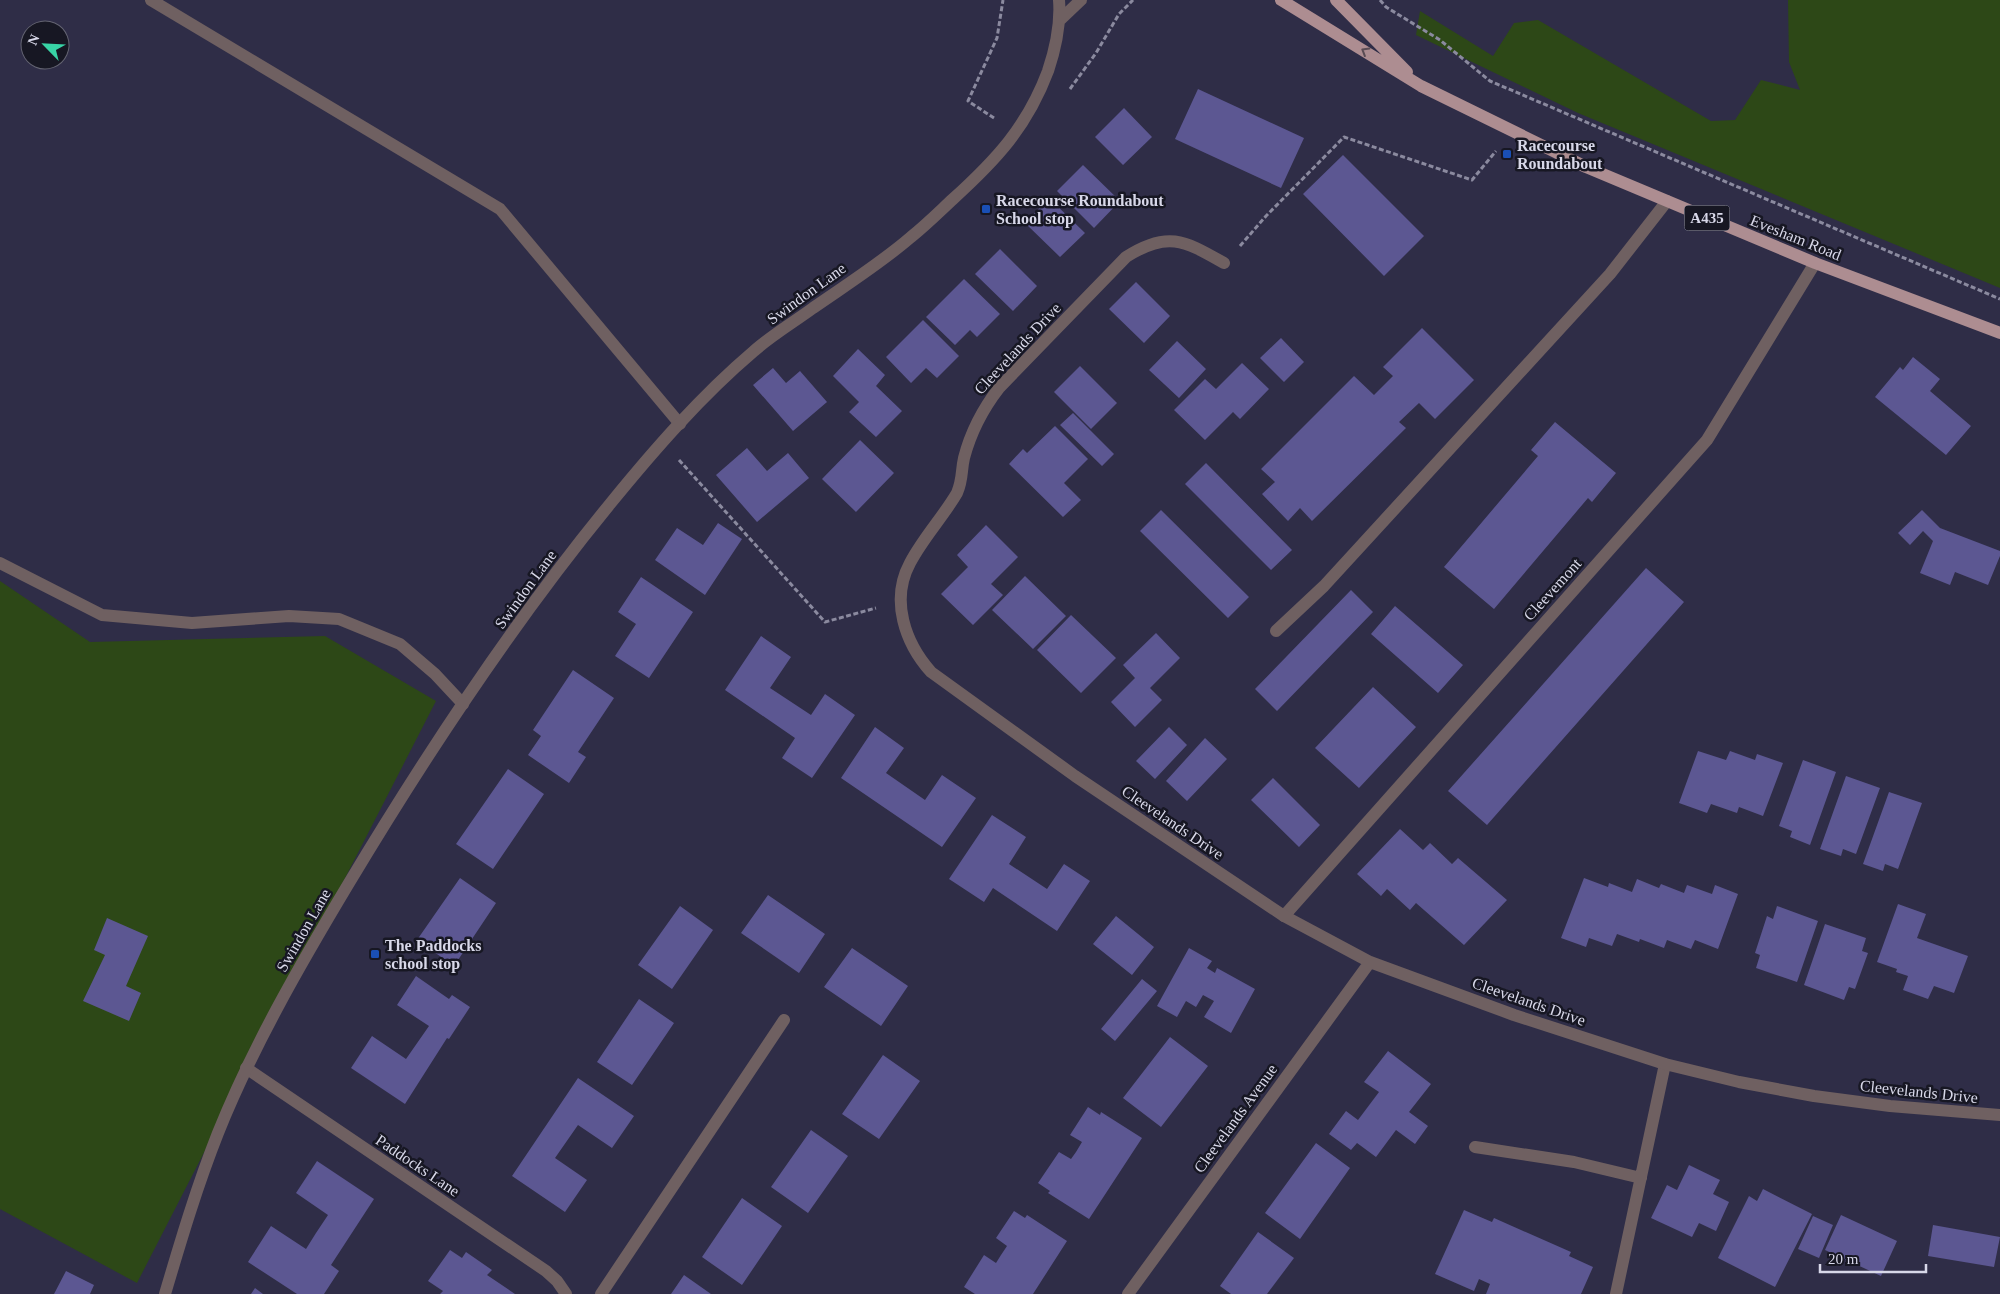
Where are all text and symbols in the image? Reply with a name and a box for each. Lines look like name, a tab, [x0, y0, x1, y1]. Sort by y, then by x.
north arrow	[20, 20, 70, 70]
text: N	[25, 32, 42, 48]
one-way arrow	[1361, 48, 1370, 58]
place label: Racecourse Roundabout	[1517, 137, 1603, 172]
marker: Racecourse Roundabout	[1501, 148, 1513, 160]
place label: Racecourse Roundabout School stop	[996, 192, 1164, 228]
marker: Racecourse Roundabout School stop	[980, 203, 992, 215]
road number: A435	[1684, 206, 1730, 230]
street label: Evesham Road	[1748, 212, 1844, 263]
street label: Swindon Lane	[764, 259, 849, 328]
street label: Cleevelands Drive	[971, 299, 1064, 398]
street label: Swindon Lane	[491, 547, 560, 632]
street label: Cleevemont	[1520, 555, 1585, 624]
street label: Cleevelands Drive	[1119, 782, 1227, 863]
street label: Swindon Lane	[273, 886, 334, 975]
place label: The Paddocks school stop	[385, 937, 481, 973]
marker: The Paddocks school stop	[369, 948, 381, 960]
street label: Cleevelands Drive	[1470, 974, 1588, 1029]
street label: Cleevelands Avenue	[1190, 1061, 1280, 1176]
street label: Cleevelands Drive	[1859, 1077, 1979, 1106]
street label: Paddocks Lane	[373, 1131, 463, 1200]
scale bar	[1820, 1242, 1926, 1274]
text: 20 m	[1828, 1251, 1859, 1267]

